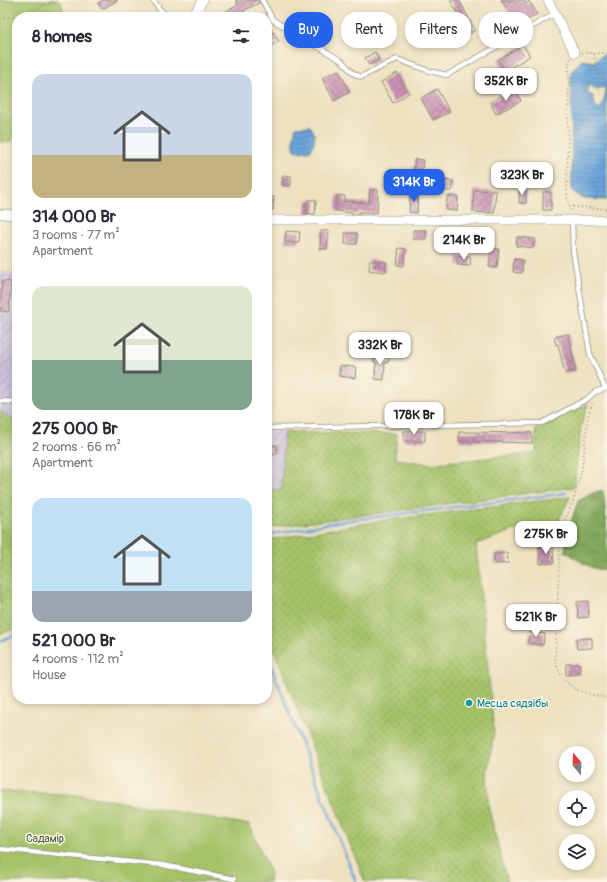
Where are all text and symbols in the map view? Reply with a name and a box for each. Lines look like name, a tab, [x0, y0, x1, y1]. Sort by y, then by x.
chip: Buy	[284, 12, 333, 48]
chip: Rent	[341, 12, 397, 48]
chip: Filters	[405, 12, 471, 48]
chip: New	[479, 12, 533, 48]
icon: filters	[230, 25, 252, 47]
text: 8 homes	[32, 26, 92, 47]
pin: 352K Br	[469, 68, 543, 102]
text: 352K Br	[484, 73, 528, 89]
icon: home	[106, 100, 178, 172]
pin: 323K Br	[485, 162, 559, 196]
text: 323K Br	[500, 167, 544, 183]
pin: 314K Br	[377, 169, 451, 203]
text: 314K Br	[393, 174, 435, 190]
text: 314 000 Br	[32, 206, 116, 227]
text: 3 rooms · 77 m²	[32, 227, 120, 243]
pin: 214K Br	[427, 227, 501, 261]
text: 214K Br	[443, 232, 485, 248]
text: Apartment	[32, 243, 93, 259]
icon: home	[106, 312, 178, 384]
pin: 332K Br	[343, 332, 417, 366]
text: 332K Br	[358, 337, 402, 353]
pin: 178K Br	[377, 402, 451, 436]
text: 178K Br	[393, 407, 435, 423]
text: 275 000 Br	[32, 418, 118, 439]
text: 2 rooms · 66 m²	[32, 439, 121, 455]
text: Apartment	[32, 455, 93, 471]
pin: 275K Br	[509, 521, 583, 555]
icon: home	[106, 524, 178, 596]
text: 275K Br	[524, 526, 568, 542]
pin: 521K Br	[499, 604, 573, 638]
text: 521K Br	[515, 609, 557, 625]
text: 521 000 Br	[32, 630, 115, 651]
text: 4 rooms · 112 m²	[32, 651, 124, 667]
text: House	[32, 667, 66, 683]
place label: Месца сядзібы	[477, 697, 548, 710]
marker: Месца сядзібы	[464, 698, 474, 708]
north arrow	[559, 746, 595, 782]
map controls	[559, 746, 595, 870]
button: locate	[559, 790, 595, 826]
park label: Садамір	[26, 832, 64, 845]
button: layers	[559, 834, 595, 870]

